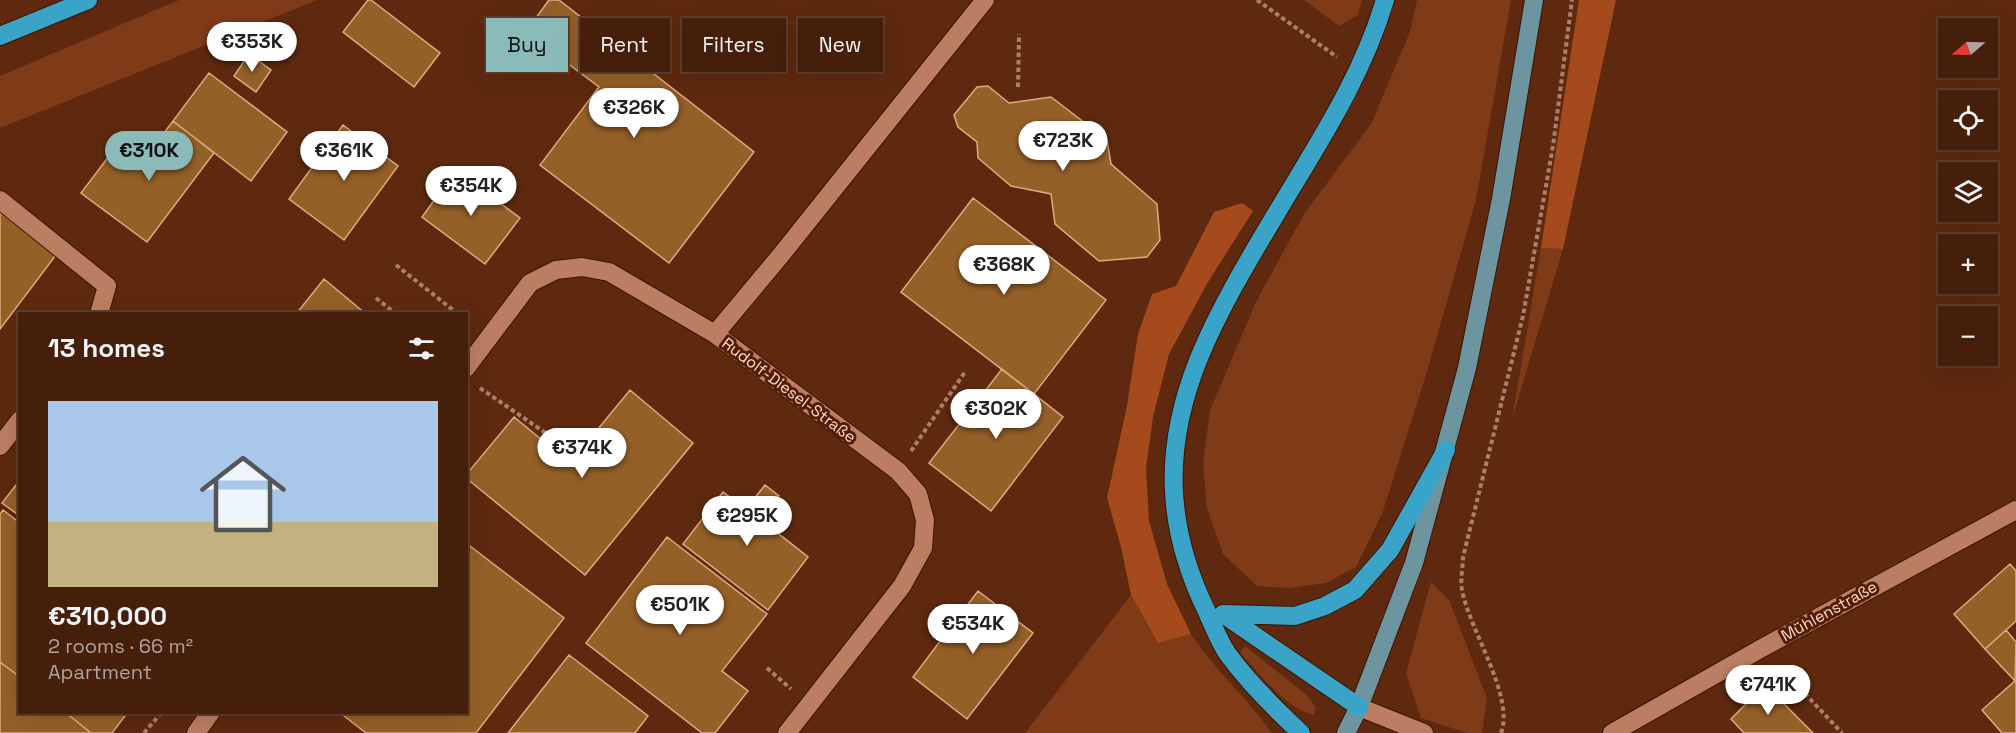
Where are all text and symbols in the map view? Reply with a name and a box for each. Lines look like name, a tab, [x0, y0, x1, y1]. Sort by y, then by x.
chip: Buy	[486, 18, 568, 72]
chip: Rent	[580, 18, 670, 72]
chip: Filters	[682, 18, 786, 72]
chip: New	[798, 18, 883, 72]
north arrow	[1938, 18, 1998, 78]
map controls	[1938, 18, 1998, 366]
pin: €353K	[210, 22, 294, 73]
text: €353K	[221, 28, 283, 54]
pin: €326K	[592, 88, 676, 139]
button: locate	[1938, 90, 1998, 150]
text: €326K	[603, 94, 665, 120]
pin: €723K	[1021, 121, 1105, 172]
text: €723K	[1032, 127, 1094, 153]
pin: €310K	[107, 131, 191, 182]
pin: €361K	[302, 131, 386, 182]
text: €310K	[119, 137, 179, 163]
text: €361K	[314, 137, 374, 163]
button: layers	[1938, 162, 1998, 222]
pin: €354K	[429, 166, 513, 217]
text: €354K	[440, 172, 502, 198]
button: +	[1938, 234, 1998, 294]
pin: €368K	[962, 245, 1046, 296]
text: €368K	[973, 251, 1035, 277]
button: −	[1938, 306, 1998, 366]
text: 13 homes	[48, 331, 165, 365]
icon: filters	[405, 332, 438, 365]
street label: Rudolf-Diesel-Straße	[718, 333, 860, 447]
pin: €302K	[954, 389, 1038, 440]
text: €302K	[964, 395, 1028, 421]
pin: €374K	[540, 428, 624, 479]
text: €374K	[551, 434, 613, 460]
icon: home	[189, 440, 297, 548]
pin: €295K	[705, 496, 789, 547]
text: €295K	[716, 502, 778, 528]
street label: Mühlenstraße	[1777, 576, 1881, 646]
pin: €501K	[638, 585, 722, 636]
text: €501K	[650, 591, 710, 617]
text: €310,000	[48, 599, 167, 633]
pin: €534K	[931, 604, 1015, 655]
text: €534K	[942, 610, 1004, 636]
text: 2 rooms · 66 m²	[48, 633, 193, 659]
text: Apartment	[48, 659, 152, 685]
pin: €741K	[1726, 665, 1810, 716]
text: €741K	[1739, 671, 1797, 697]

